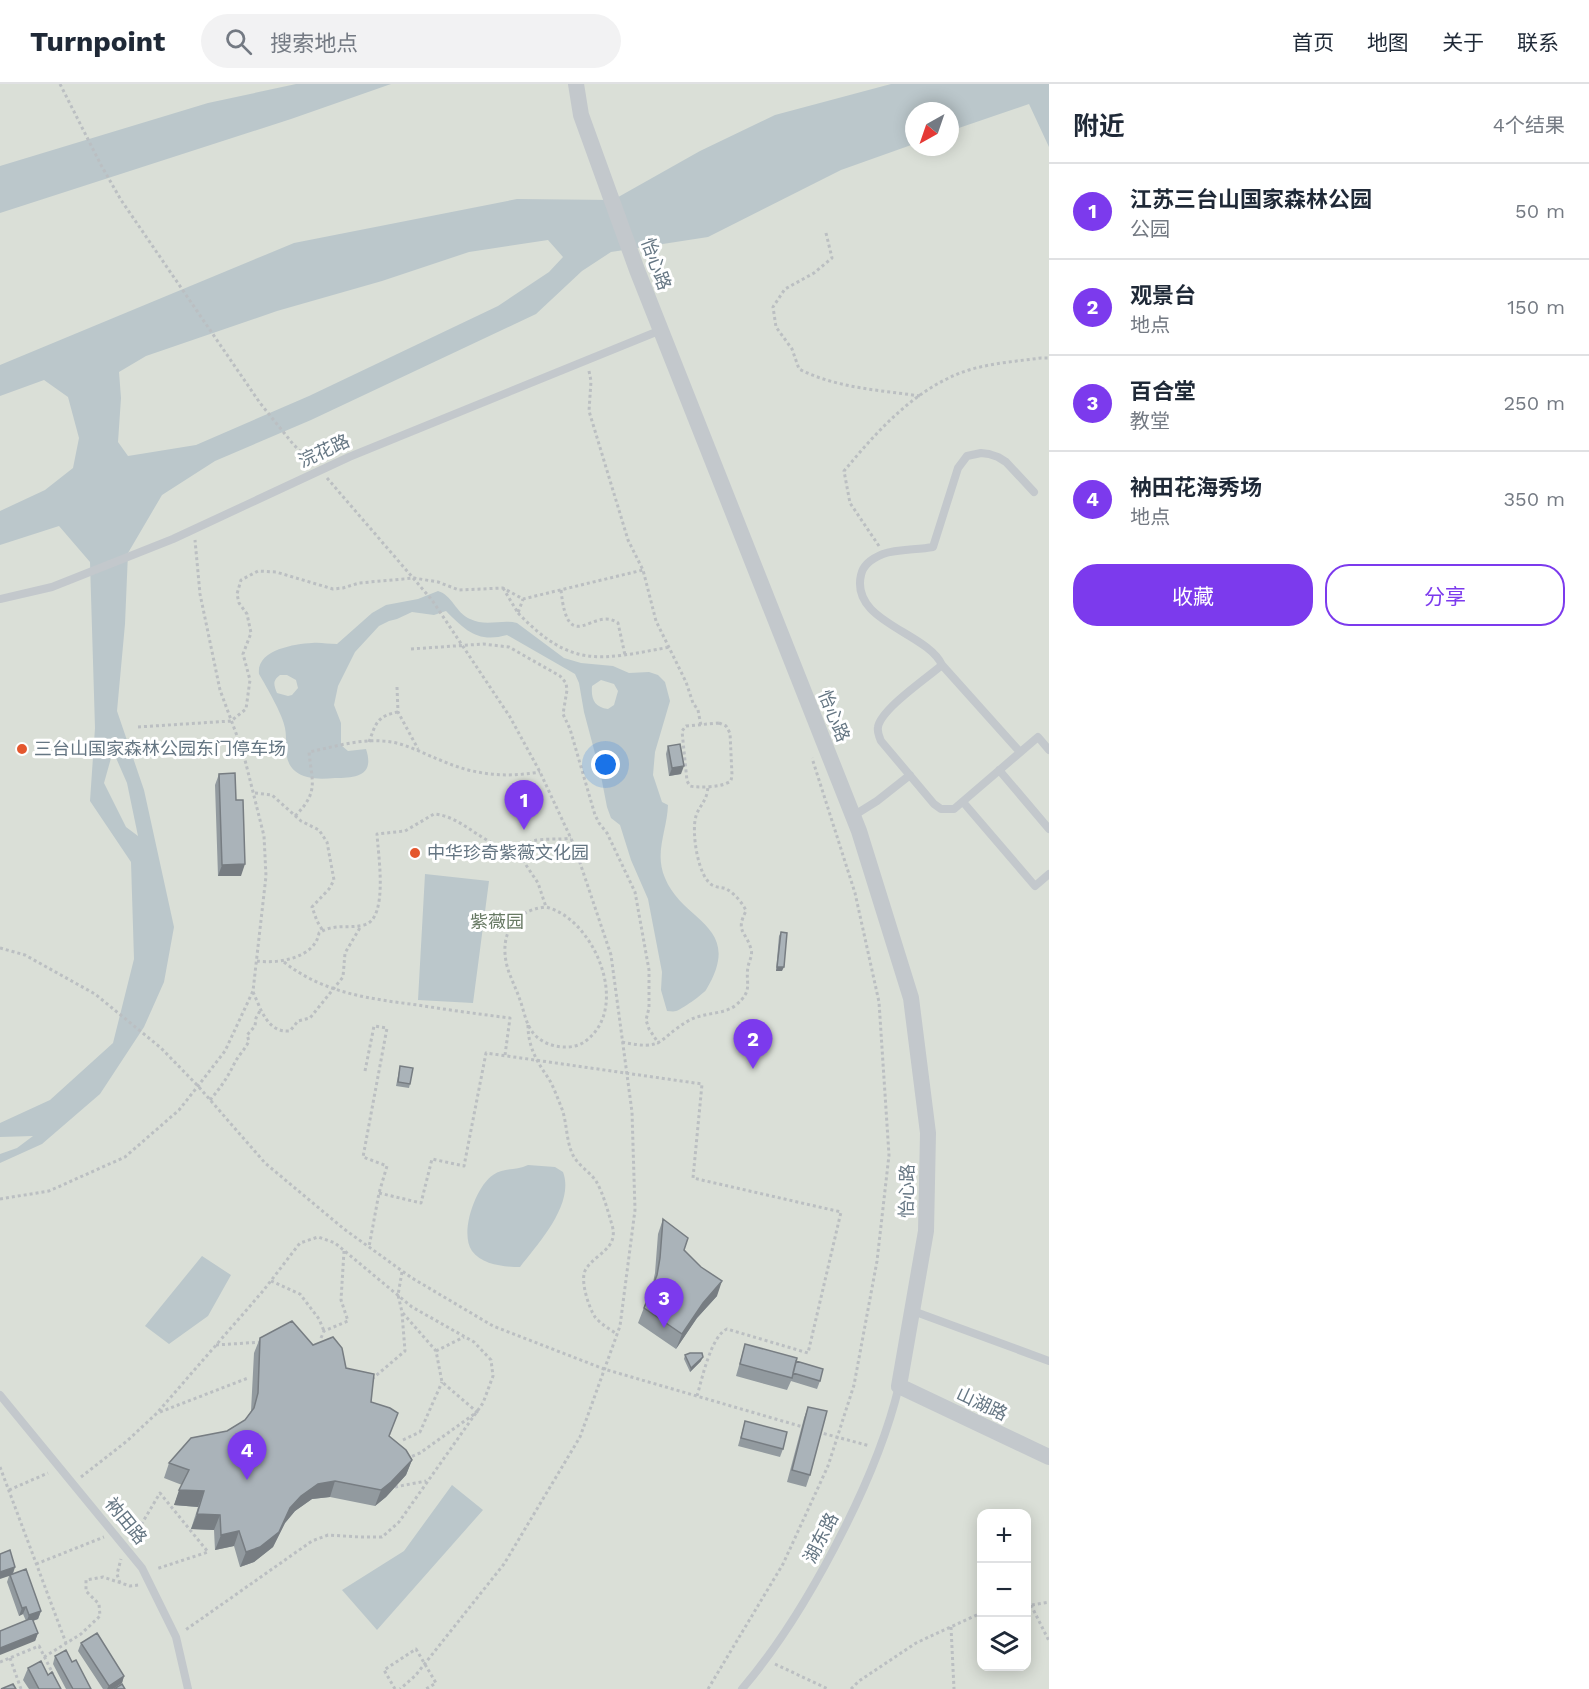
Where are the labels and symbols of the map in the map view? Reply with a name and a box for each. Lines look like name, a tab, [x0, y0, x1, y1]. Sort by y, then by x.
north arrow	[905, 102, 959, 156]
street label: 怡心路	[637, 235, 676, 293]
street label: 浣花路	[295, 430, 353, 471]
street label: 怡心路	[815, 687, 854, 745]
place label: 三台山国家森林公园东门停车场	[34, 738, 286, 759]
marker: 三台山国家森林公园东门停车场	[15, 742, 29, 756]
your location	[591, 750, 620, 779]
pin: 1	[504, 780, 544, 830]
place label: 中华珍奇紫薇文化园	[427, 842, 589, 863]
marker: 中华珍奇紫薇文化园	[408, 846, 422, 860]
park label: 紫薇园	[470, 911, 524, 932]
pin: 2	[734, 1020, 772, 1069]
street label: 怡心路	[896, 1164, 917, 1218]
pin: 3	[644, 1278, 684, 1328]
street label: 山湖路	[953, 1383, 1011, 1424]
pin: 4	[228, 1430, 266, 1480]
street label: 衲田路	[101, 1493, 152, 1548]
street label: 湖东路	[799, 1509, 842, 1567]

